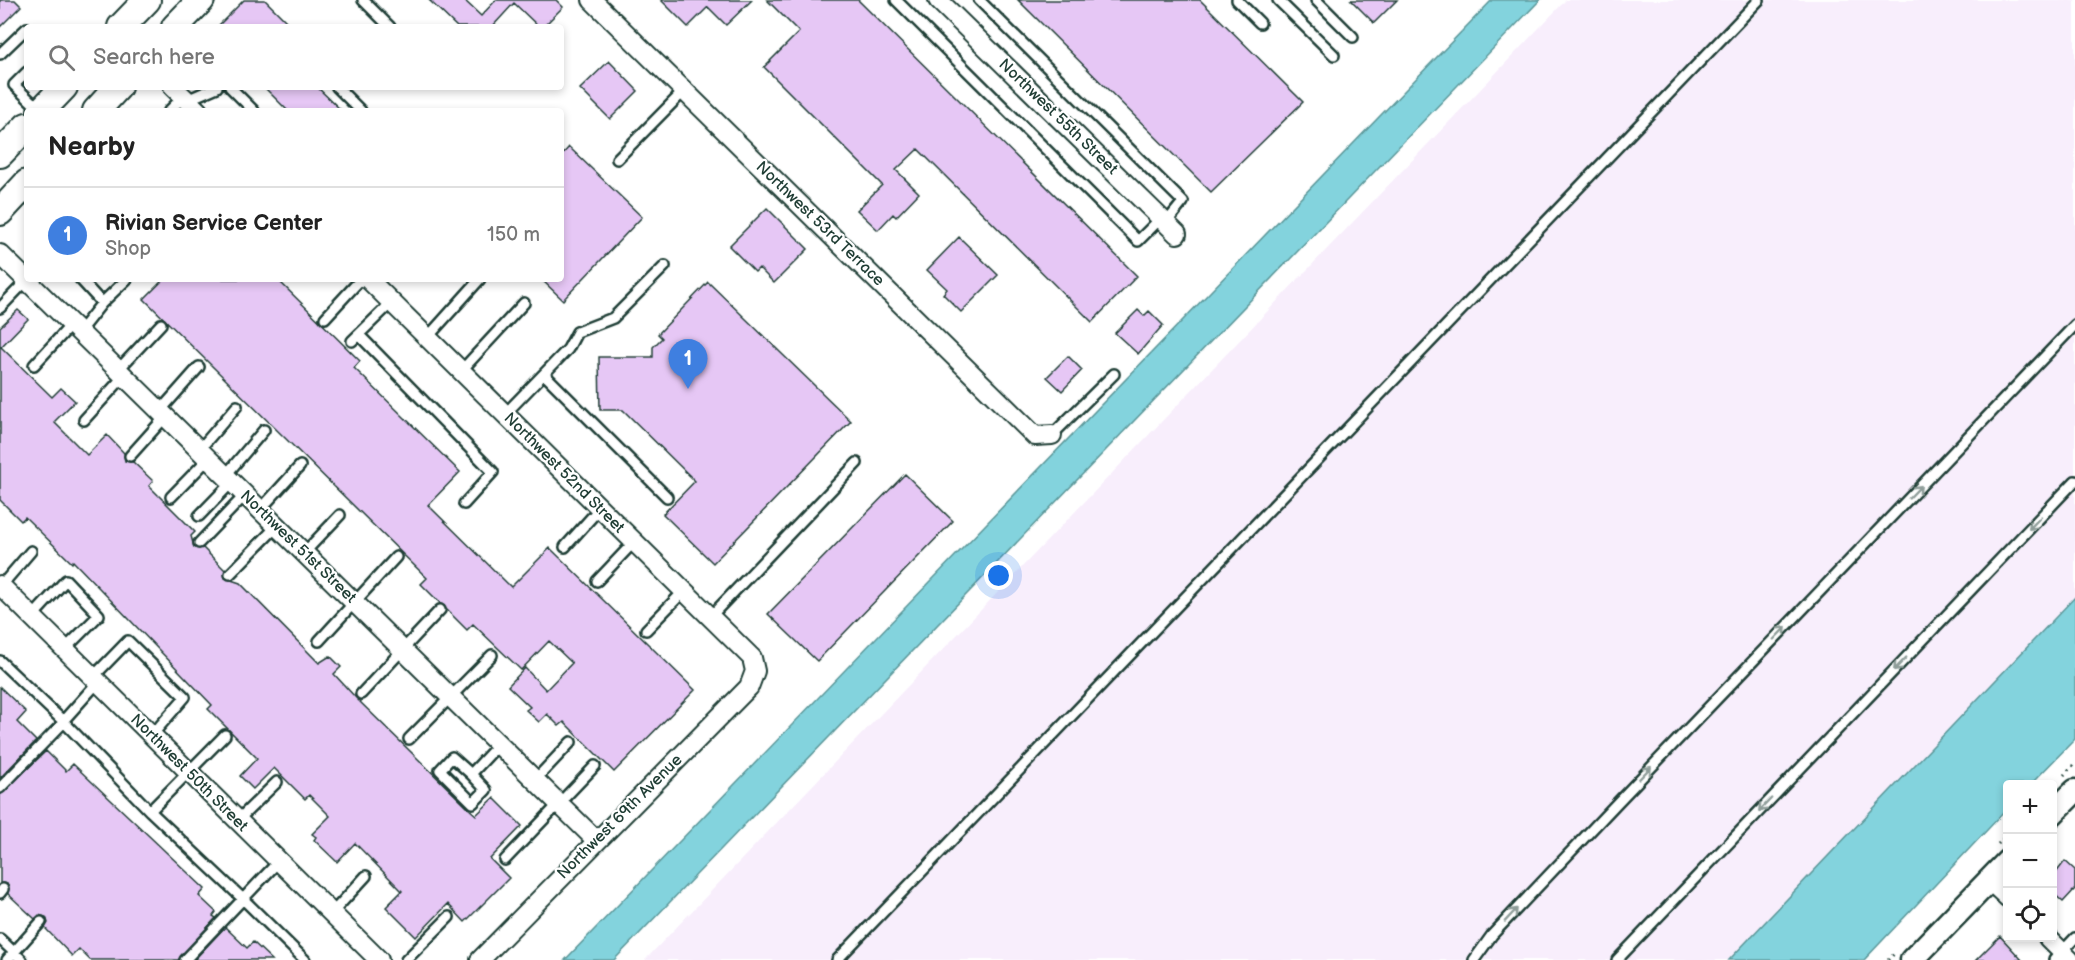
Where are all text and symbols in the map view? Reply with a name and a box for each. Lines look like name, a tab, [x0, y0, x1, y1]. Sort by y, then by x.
search box	[24, 24, 564, 90]
icon: search	[45, 41, 78, 74]
text: Search here	[93, 44, 215, 71]
street label: Northwest 55th Street	[995, 55, 1121, 179]
text: Nearby	[48, 132, 135, 163]
street label: Northwest 53rd Terrace	[752, 158, 889, 291]
text: Rivian Service Center	[105, 210, 322, 237]
text: 1	[63, 223, 72, 247]
text: 150 m	[487, 223, 540, 247]
text: Shop	[105, 237, 151, 261]
pin: 1	[668, 340, 708, 389]
street label: Northwest 52nd Street	[500, 409, 628, 537]
one-way arrow	[1908, 485, 1922, 500]
street label: Northwest 51st Street	[236, 487, 360, 607]
one-way arrow	[2027, 516, 2042, 531]
your location	[984, 561, 1013, 590]
one-way arrow	[1773, 625, 1787, 640]
one-way arrow	[1893, 657, 1907, 672]
street label: Northwest 50th Street	[126, 710, 252, 836]
street label: Northwest 69th Avenue	[554, 750, 687, 883]
one-way arrow	[1638, 766, 1652, 781]
map controls	[2003, 780, 2057, 942]
button: +	[2003, 780, 2057, 834]
one-way arrow	[1758, 798, 1772, 813]
button: −	[2003, 834, 2057, 888]
button: locate	[2003, 888, 2057, 942]
one-way arrow	[1504, 907, 1518, 922]

